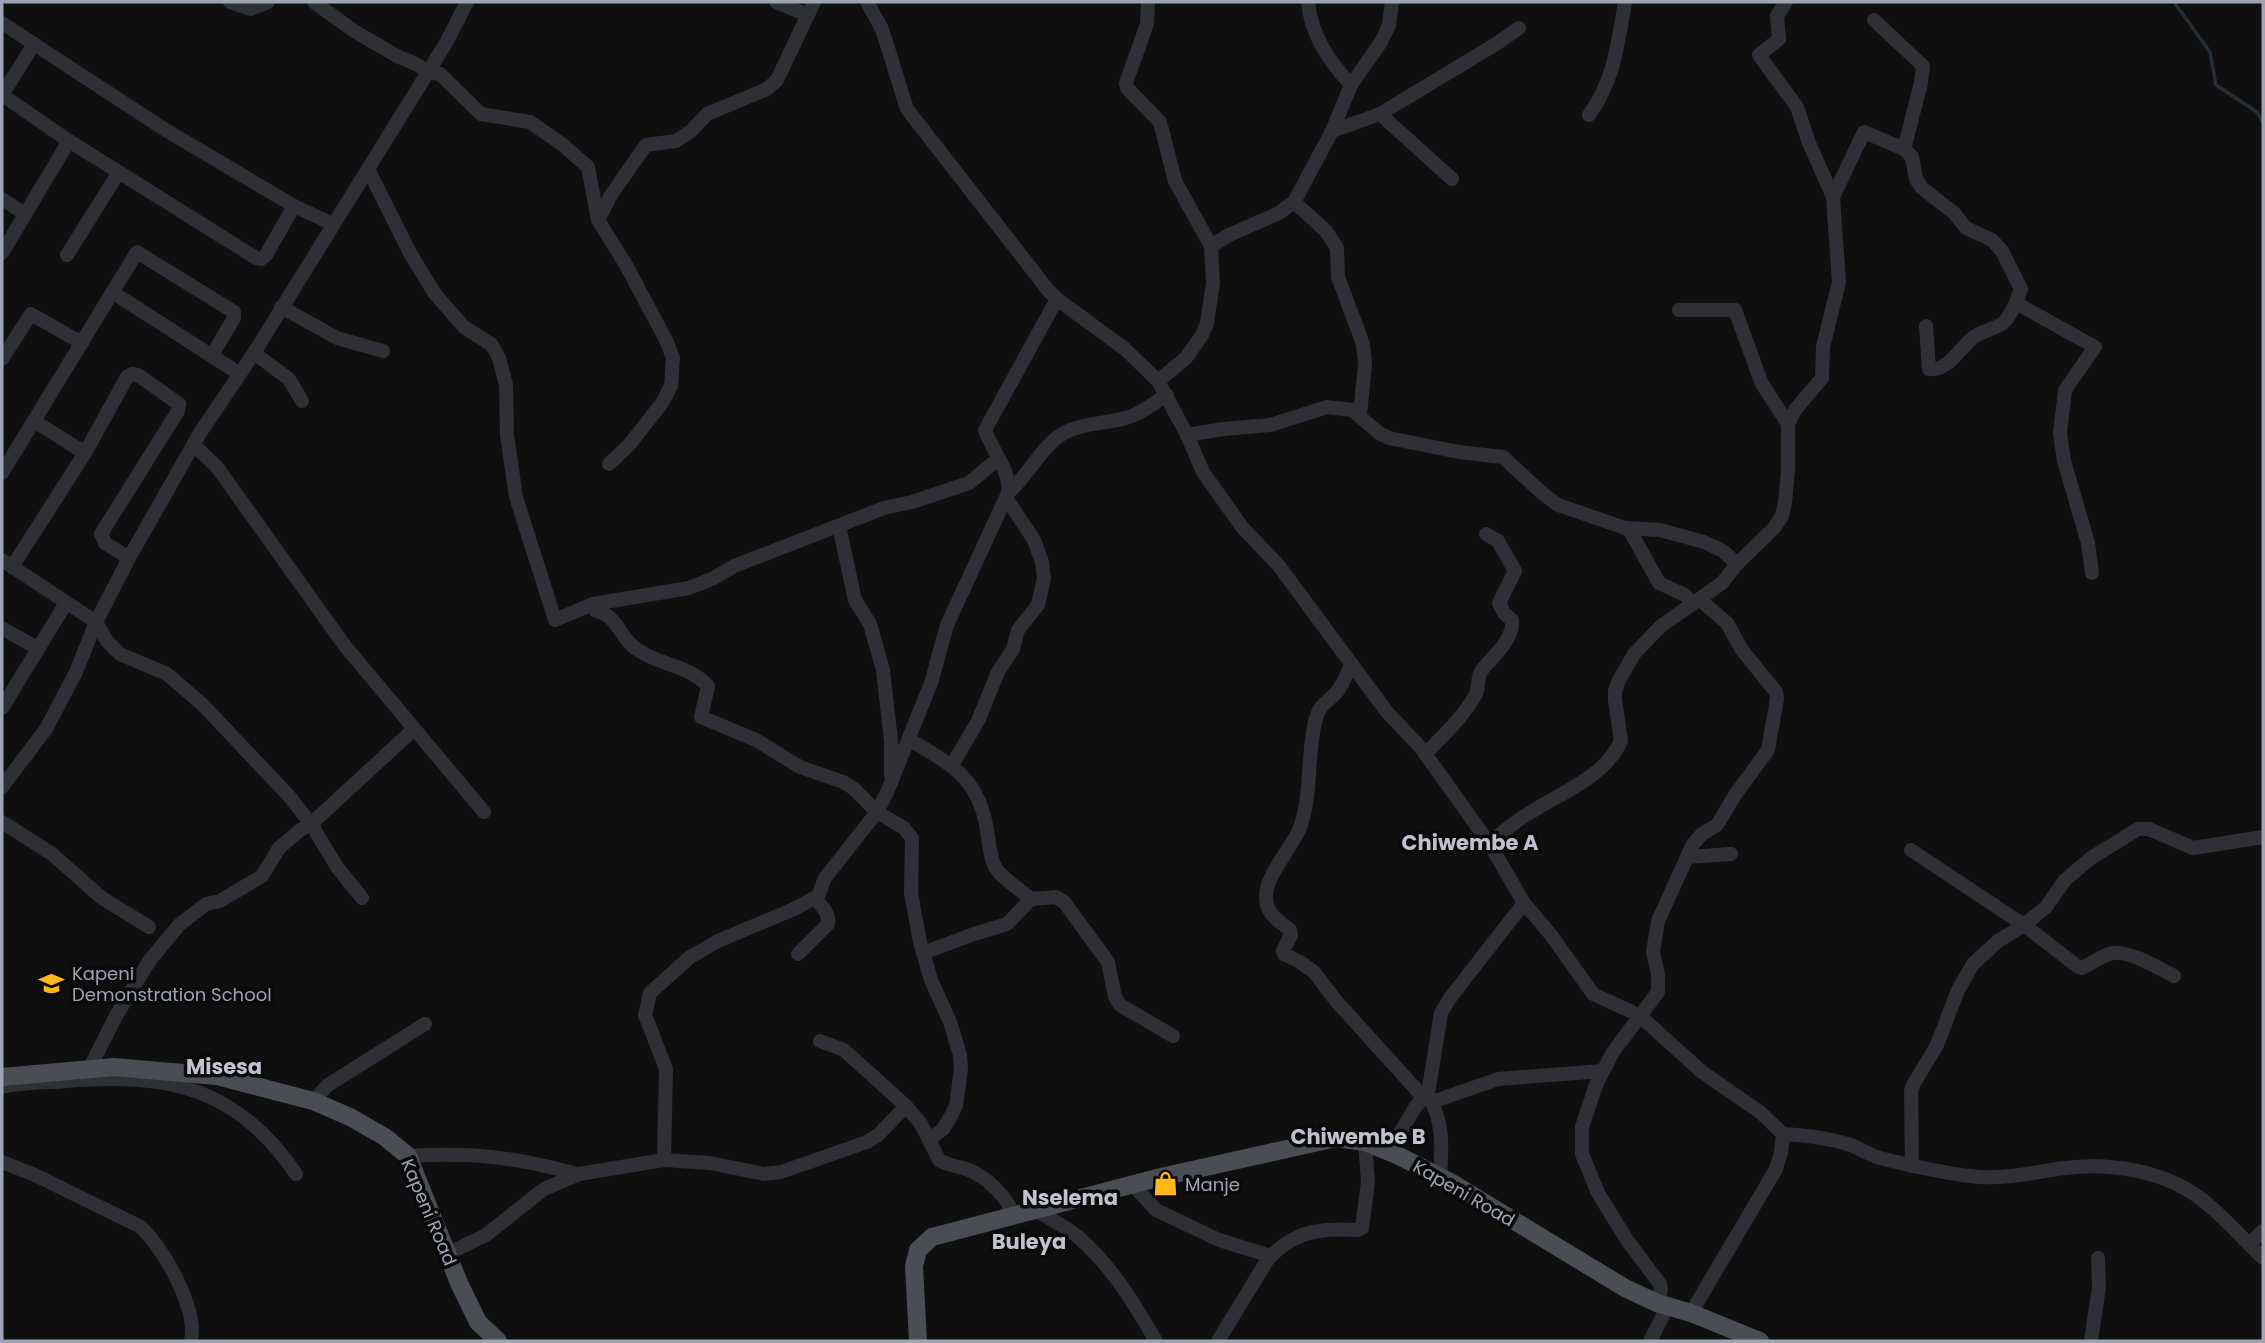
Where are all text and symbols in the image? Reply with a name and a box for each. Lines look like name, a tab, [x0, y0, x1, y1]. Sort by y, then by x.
district label: Chiwembe A	[1402, 828, 1539, 857]
place label: Kapeni Demonstration School	[72, 961, 272, 1007]
school or university icon: Kapeni Demonstration School	[38, 969, 66, 997]
district label: Misesa	[186, 1052, 262, 1081]
district label: Chiwembe B	[1290, 1122, 1426, 1151]
street label: Kapeni Road	[1408, 1154, 1520, 1232]
street label: Kapeni Road	[395, 1155, 463, 1269]
shop icon: Manje	[1151, 1170, 1179, 1198]
place label: Manje	[1185, 1172, 1240, 1197]
district label: Nselema	[1022, 1183, 1118, 1212]
district label: Buleya	[992, 1227, 1066, 1256]

